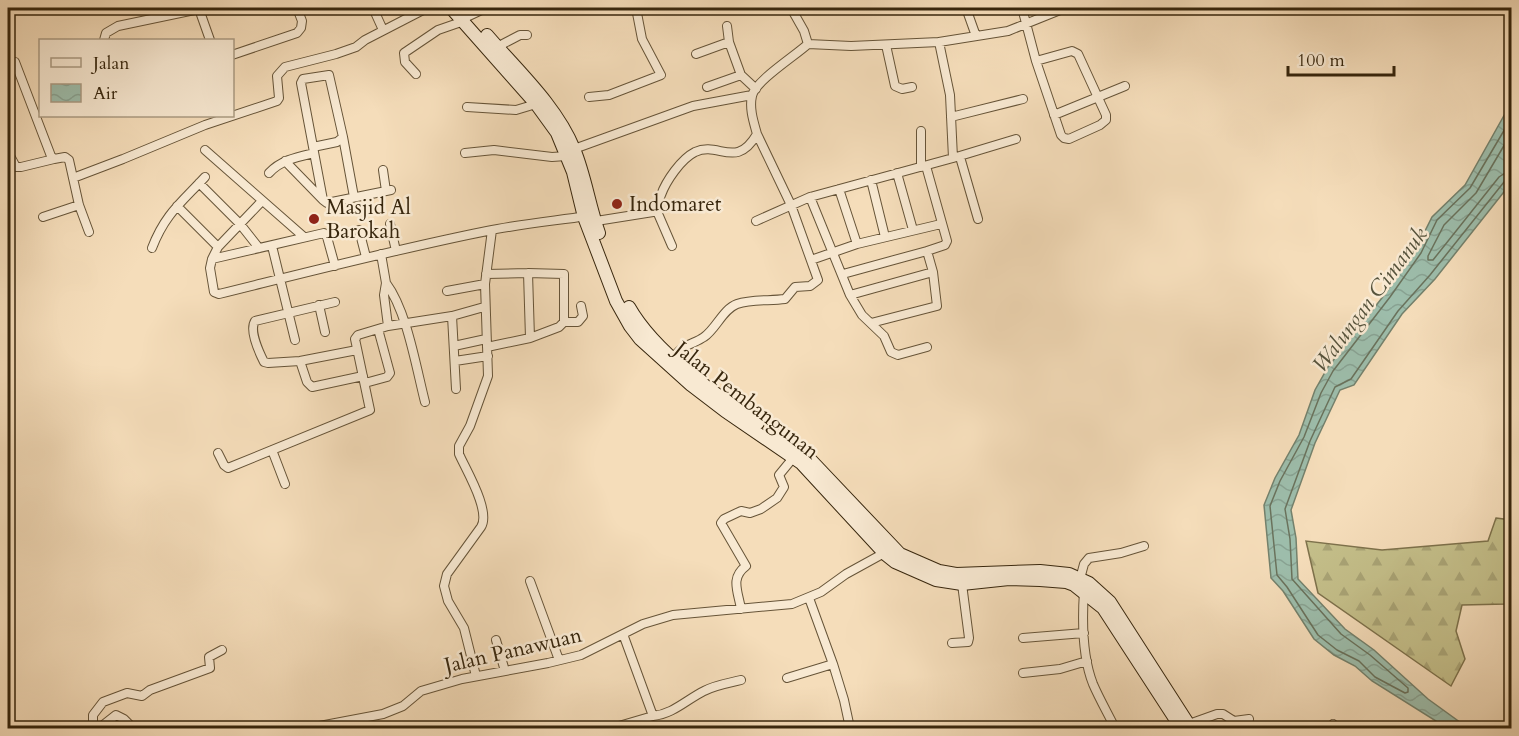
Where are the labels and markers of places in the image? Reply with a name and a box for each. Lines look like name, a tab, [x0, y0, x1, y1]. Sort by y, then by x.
place label: Indomaret	[629, 190, 722, 219]
place label: Masjid Al Barokah	[326, 193, 411, 246]
marker: Indomaret	[610, 197, 624, 211]
marker: Masjid Al Barokah	[307, 212, 321, 226]

